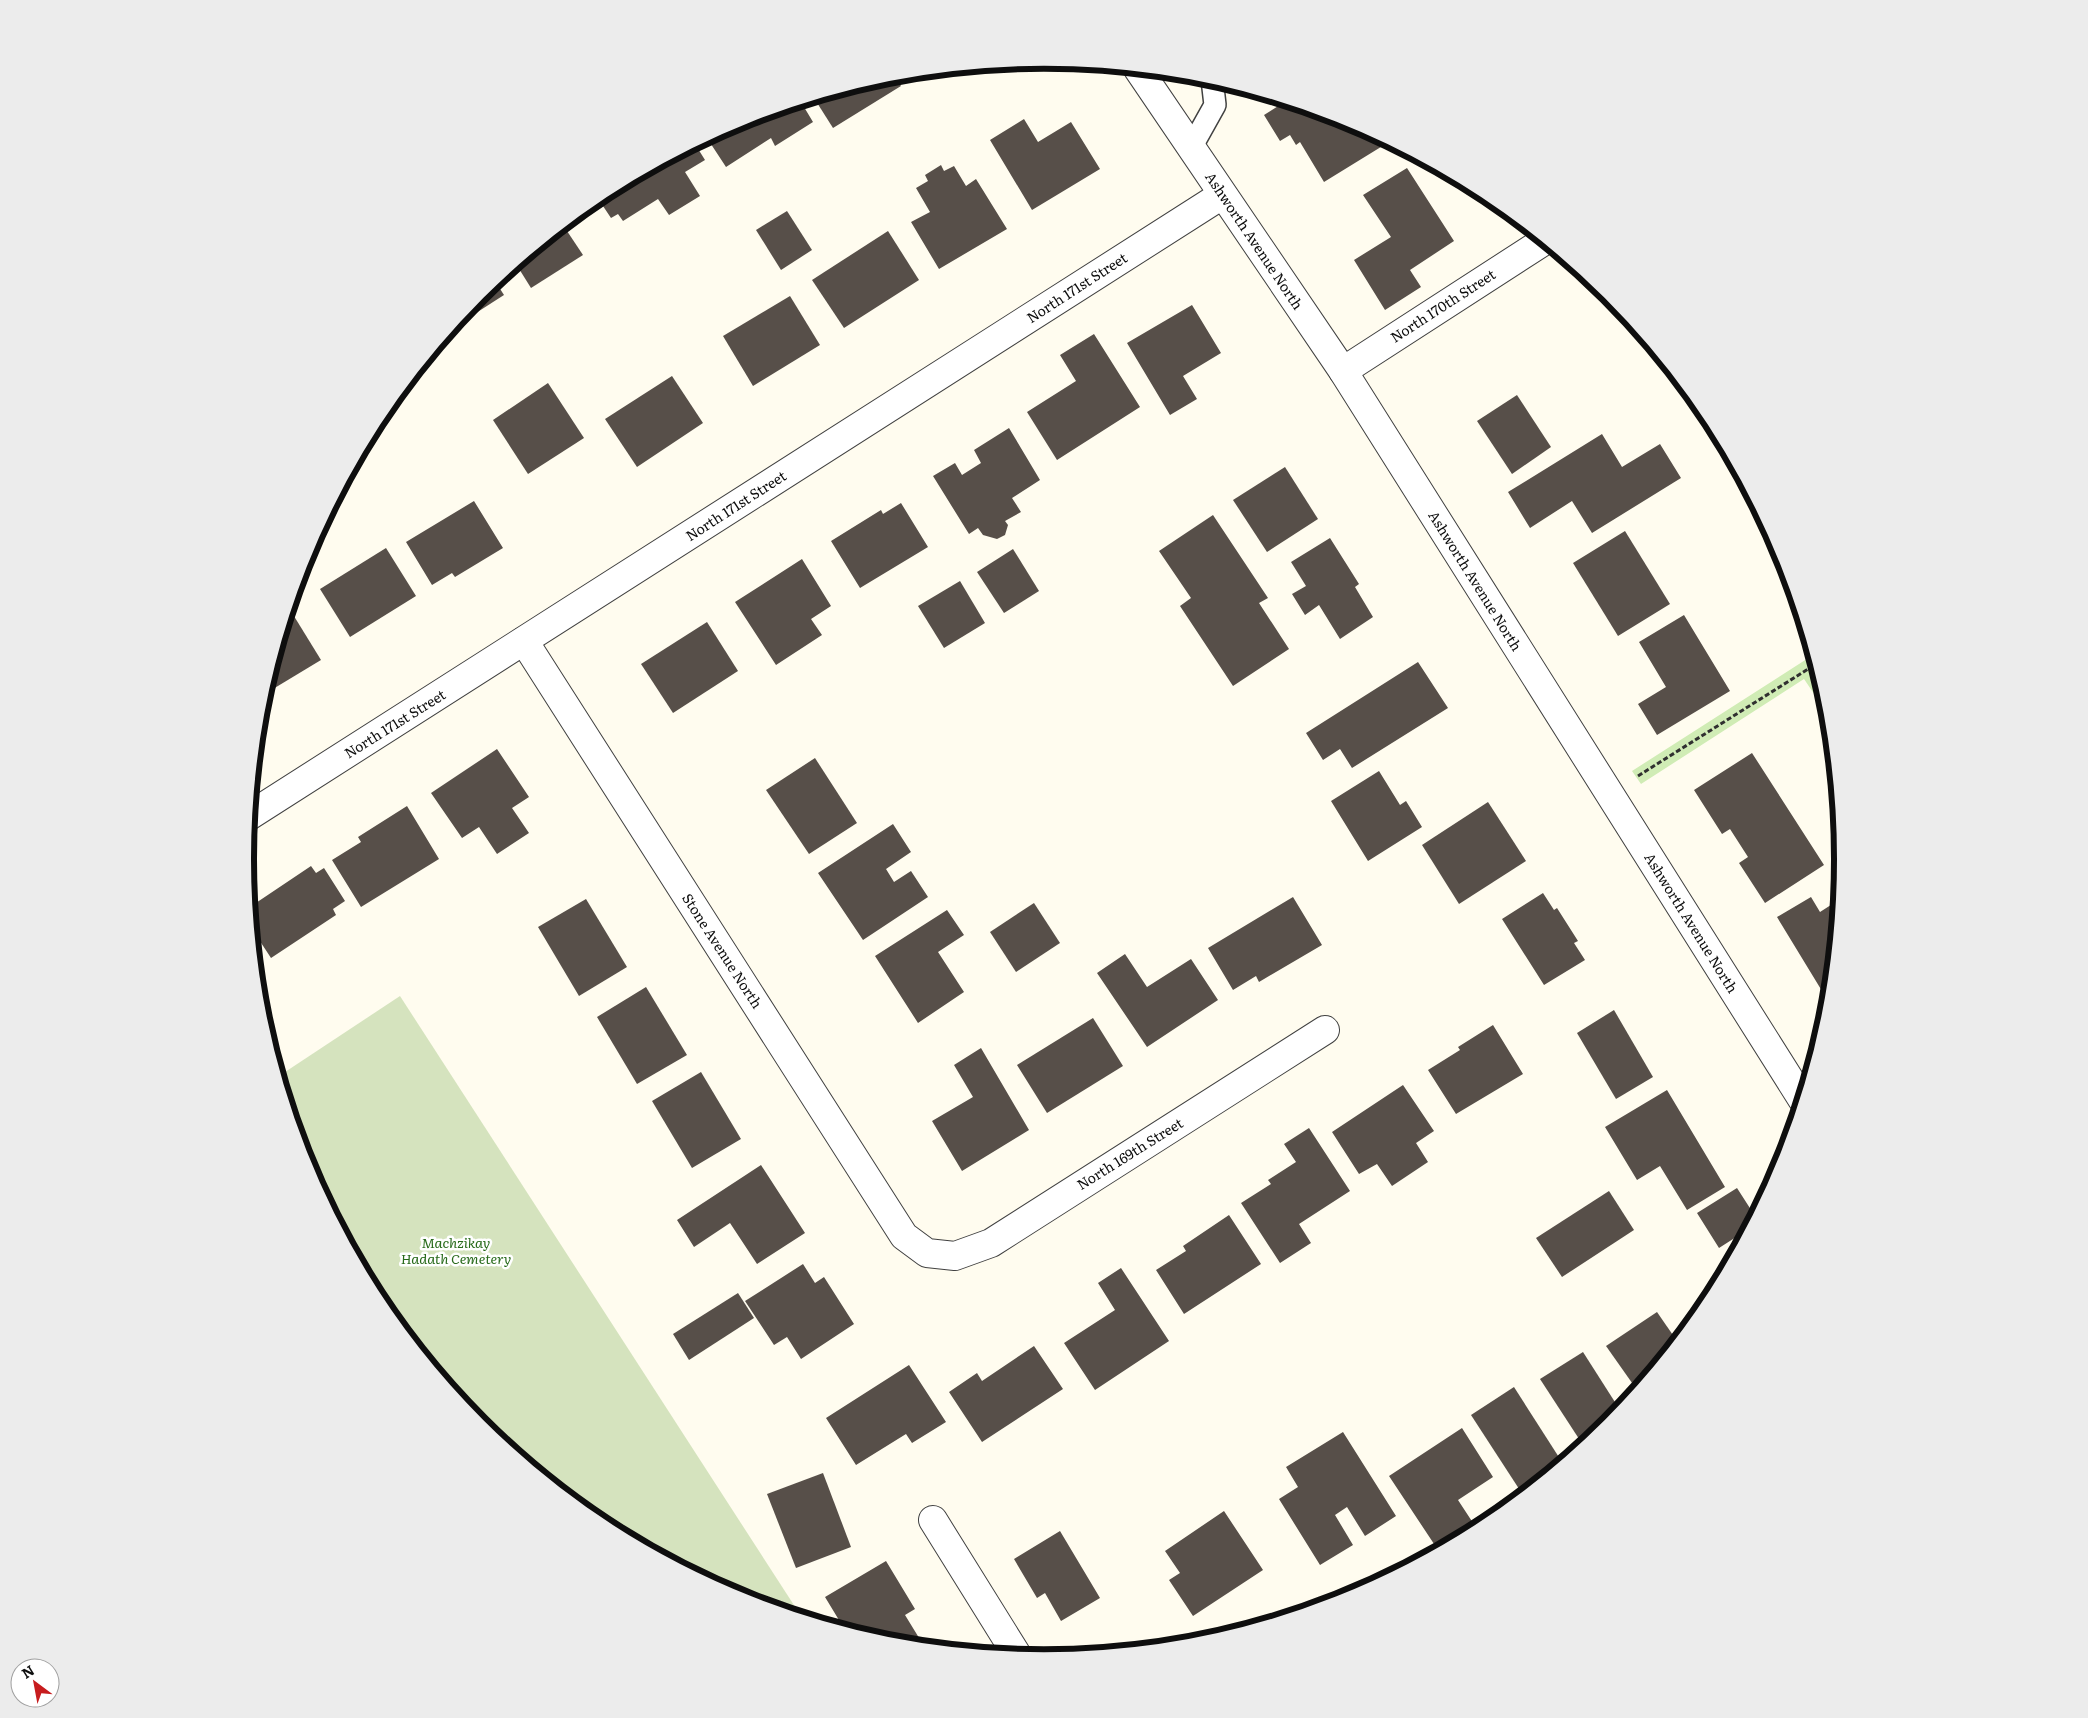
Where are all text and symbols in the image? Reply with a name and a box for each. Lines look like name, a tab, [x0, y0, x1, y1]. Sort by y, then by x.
street label: Ashworth Avenue North	[1201, 168, 1308, 313]
street label: North 171st Street	[1022, 247, 1131, 327]
street label: North 170th Street	[1386, 263, 1499, 347]
street label: North 171st Street	[681, 465, 790, 545]
street label: Ashworth Avenue North	[1424, 506, 1527, 655]
street label: North 171st Street	[340, 684, 449, 762]
street label: Ashworth Avenue North	[1640, 848, 1743, 997]
street label: Stone Avenue North	[678, 889, 768, 1012]
street label: North 169th Street	[1073, 1112, 1187, 1194]
park label: Machzikay Hadath Cemetery	[401, 1232, 511, 1268]
north arrow	[10, 1658, 60, 1708]
text: N	[17, 1659, 38, 1683]

